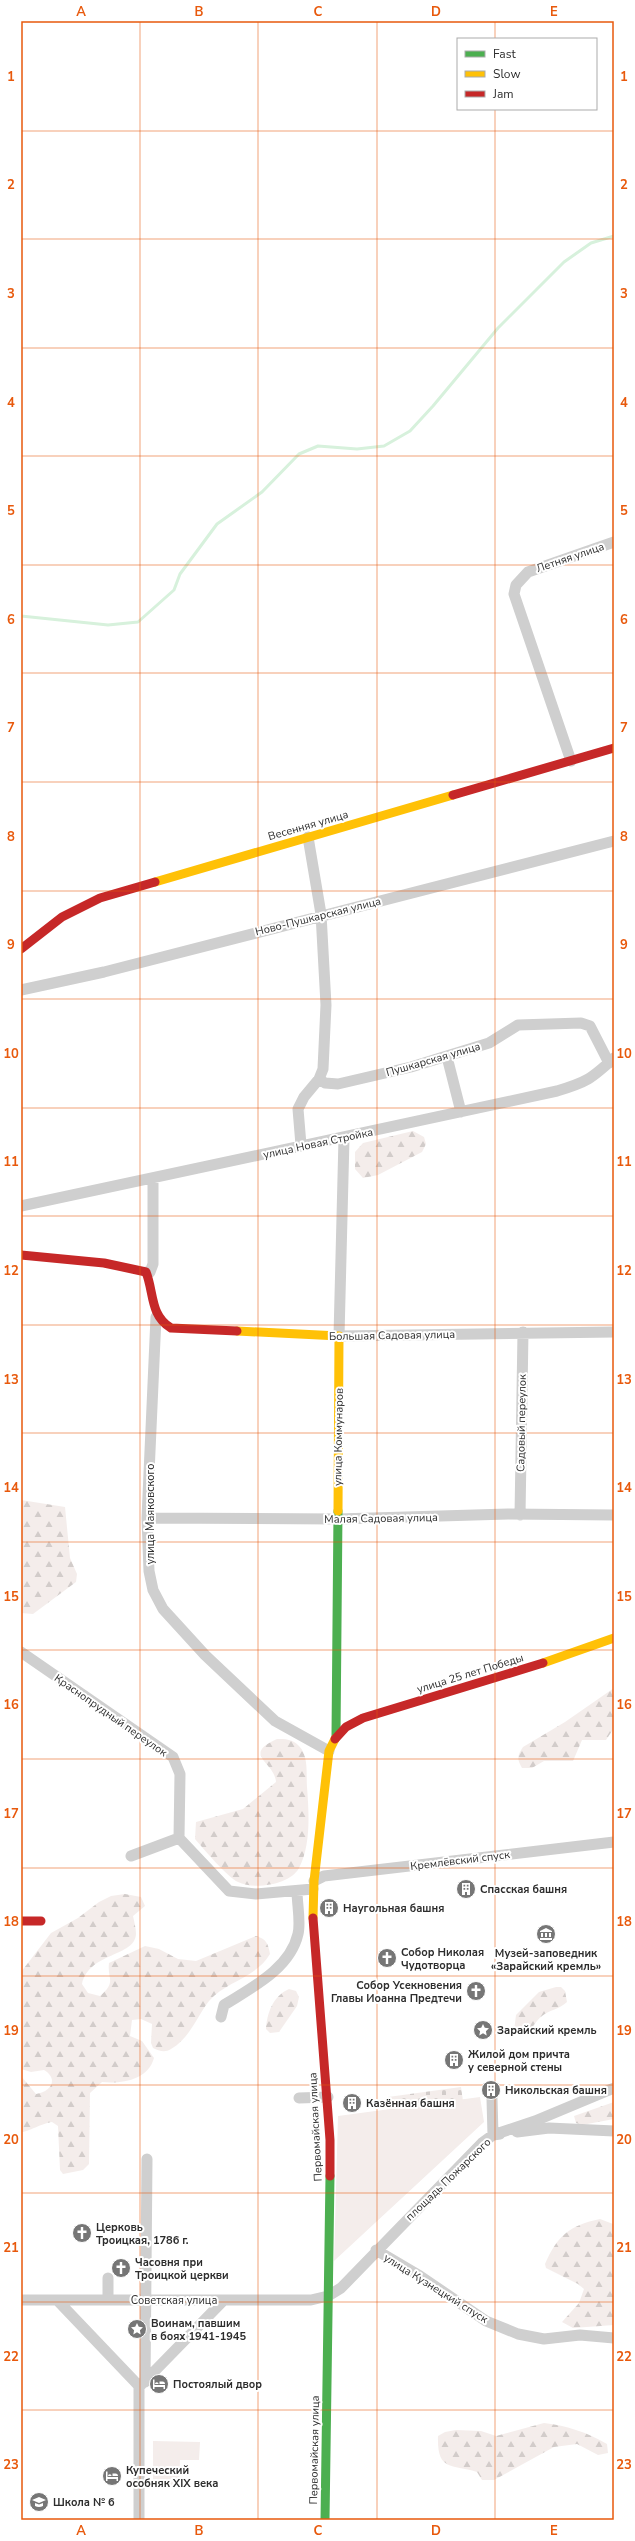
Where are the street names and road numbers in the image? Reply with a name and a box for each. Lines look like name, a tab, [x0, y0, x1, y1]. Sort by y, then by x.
street label: Летняя улица	[534, 539, 606, 576]
street label: Весенняя улица	[266, 807, 350, 844]
street label: Ново-Пушкарская улица	[254, 894, 383, 939]
street label: Пушкарская улица	[384, 1039, 482, 1080]
street label: улица Новая Стройка	[262, 1124, 374, 1162]
street label: Большая Садовая улица	[329, 1327, 455, 1344]
street label: Садовый переулок	[513, 1374, 530, 1472]
street label: улица Коммунаров	[330, 1388, 347, 1486]
street label: улица Маяковского	[143, 1463, 158, 1565]
street label: Малая Садовая улица	[324, 1510, 438, 1527]
street label: улица 25 лет Победы	[415, 1650, 525, 1697]
street label: Краснопрудный переулок	[51, 1671, 170, 1760]
street label: Кремлёвский спуск	[409, 1847, 511, 1874]
street label: Первомайская улица	[305, 2072, 326, 2182]
street label: площадь Пожарского	[402, 2135, 494, 2224]
street label: улица Кузнецкий спуск	[381, 2250, 491, 2327]
street label: Советская улица	[131, 2293, 217, 2308]
street label: Первомайская улица	[306, 2395, 323, 2505]

